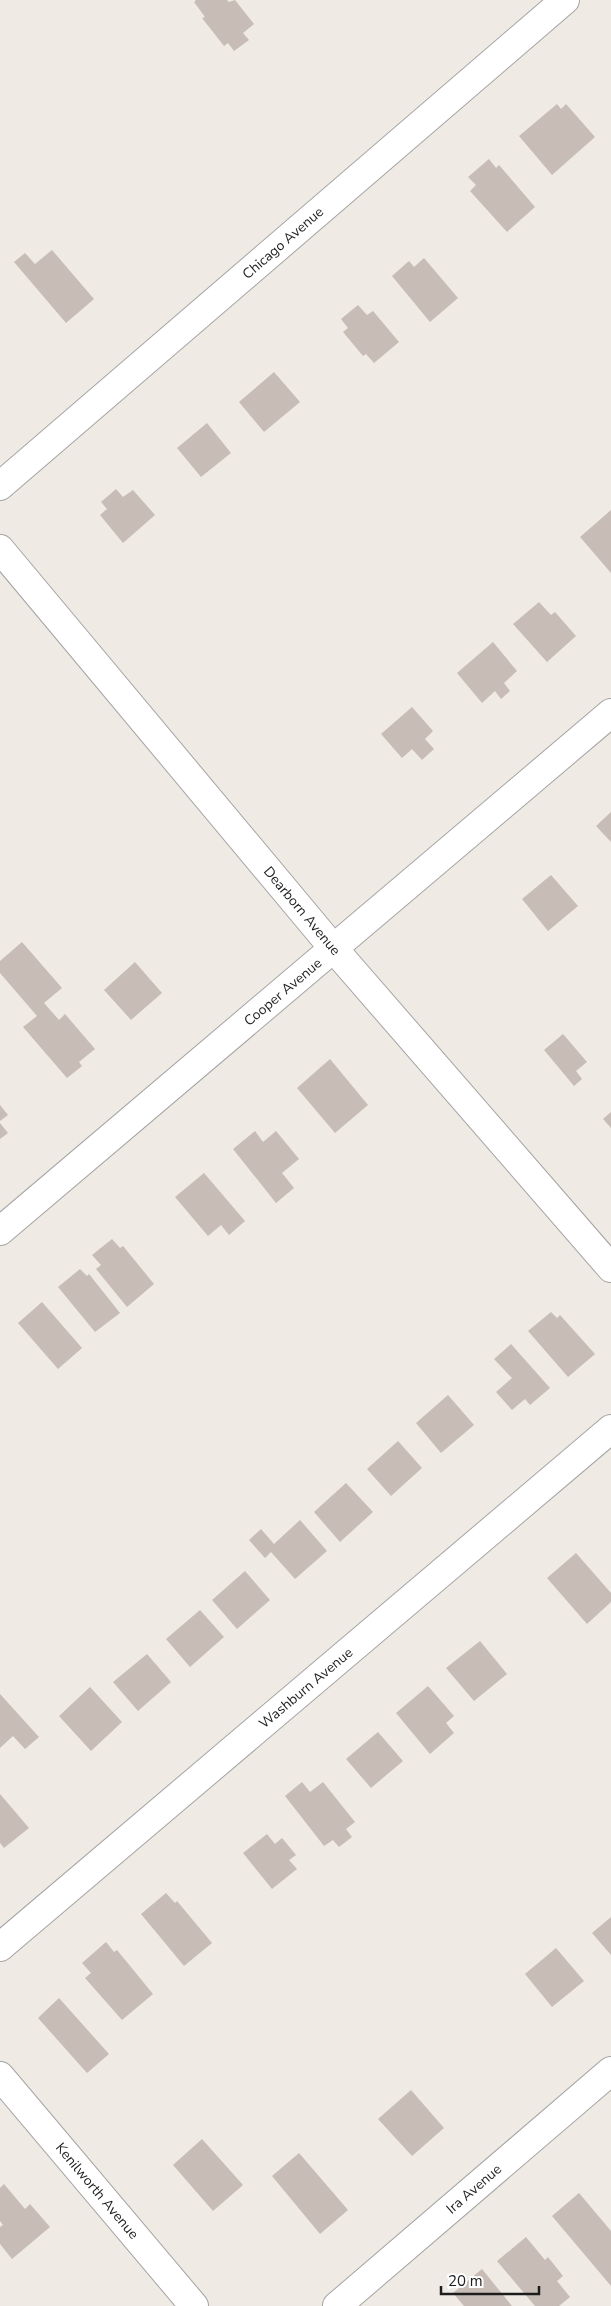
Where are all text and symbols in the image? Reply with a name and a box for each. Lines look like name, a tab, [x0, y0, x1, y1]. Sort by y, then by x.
street label: Chicago Avenue	[238, 202, 328, 284]
street label: Dearborn Avenue	[259, 863, 345, 959]
street label: Cooper Avenue	[240, 954, 326, 1030]
street label: Washburn Avenue	[255, 1643, 357, 1733]
street label: Kenilworth Avenue	[51, 2139, 143, 2243]
street label: Ira Avenue	[442, 2160, 506, 2218]
scale bar	[441, 2264, 538, 2296]
text: 20 m	[448, 2271, 483, 2291]

